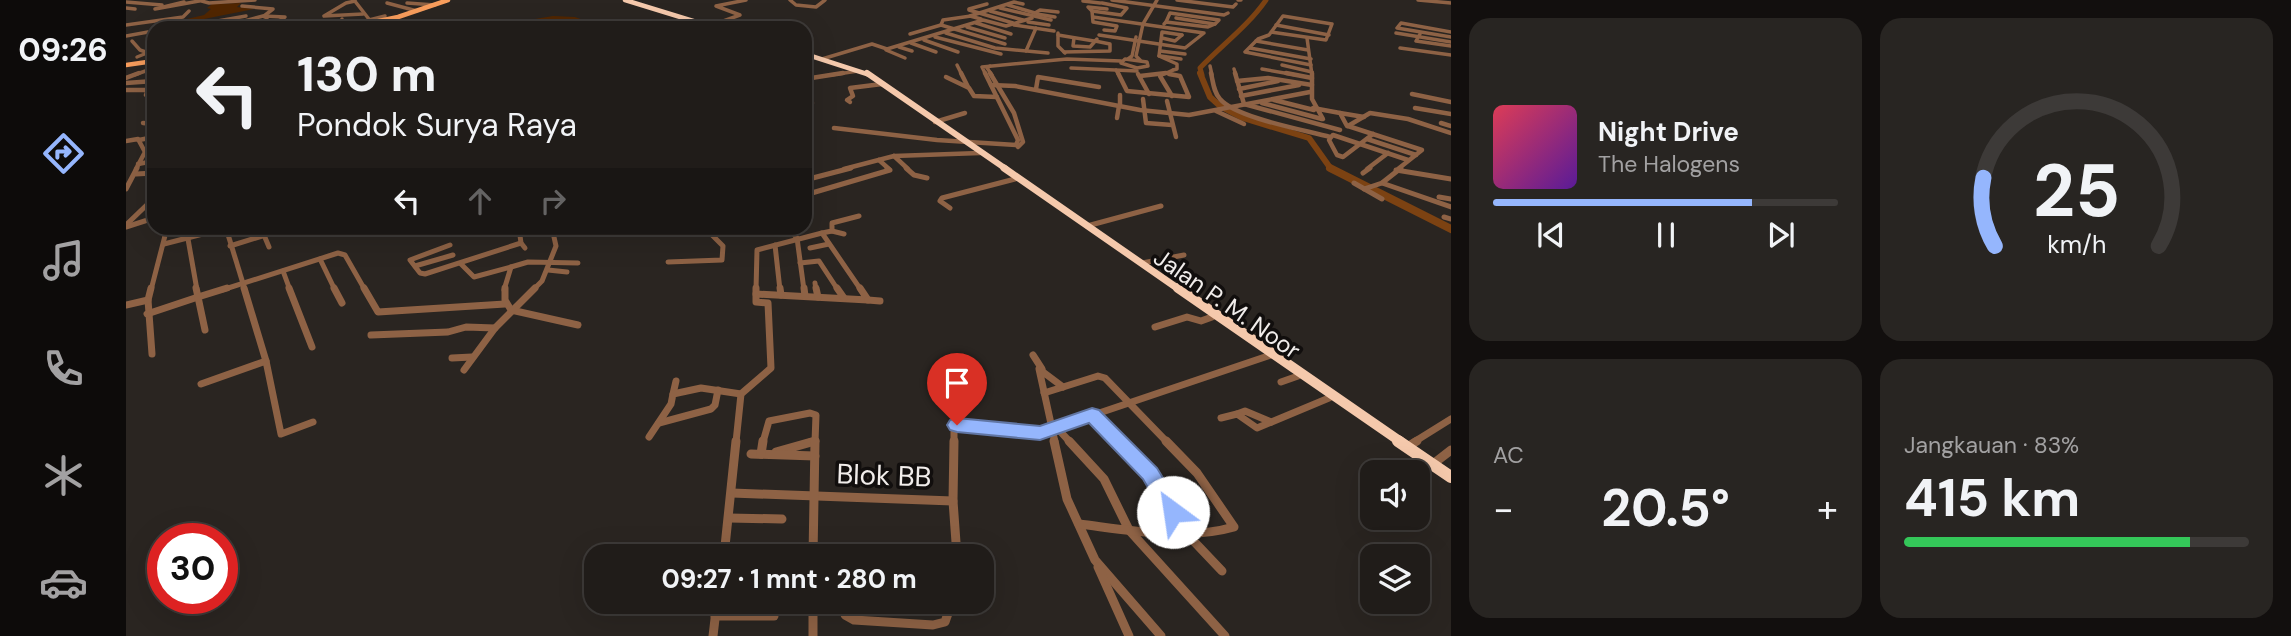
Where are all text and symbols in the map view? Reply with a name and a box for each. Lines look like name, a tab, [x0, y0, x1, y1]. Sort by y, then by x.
text: 09:26	[18, 29, 108, 71]
text: 130 m	[297, 42, 437, 106]
icon: left	[182, 49, 273, 140]
text: Pondok Surya Raya	[297, 104, 577, 146]
text: Night Drive	[1598, 115, 1739, 149]
icon: directions	[39, 129, 88, 178]
text: 25	[2033, 144, 2120, 239]
text: The Halogens	[1598, 149, 1740, 179]
icon: left	[388, 182, 426, 220]
icon: ahead	[461, 182, 499, 220]
icon: right	[534, 182, 572, 220]
icon: previous	[1532, 216, 1570, 254]
icon: pause	[1647, 216, 1685, 254]
icon: next	[1762, 216, 1800, 254]
text: km/h	[2047, 228, 2106, 261]
icon: music	[39, 236, 88, 285]
street label: Jalan P. M. Noor	[1148, 241, 1307, 366]
icon: phone	[39, 344, 88, 393]
pin	[927, 353, 987, 425]
icon: arrive	[938, 364, 976, 402]
text: Jangkauan · 83%	[1904, 430, 2079, 460]
text: AC	[1493, 440, 1524, 470]
icon: climate	[39, 451, 88, 500]
street label: Blok BB	[836, 455, 932, 496]
map controls	[1360, 460, 1430, 614]
button: sound	[1360, 460, 1430, 530]
text: 415 km	[1904, 464, 2080, 532]
text: 20.5°	[1601, 474, 1730, 542]
position arrow	[1136, 475, 1210, 549]
text: −	[1493, 484, 1514, 534]
text: +	[1817, 484, 1838, 534]
speed limit sign: 30	[147, 523, 238, 614]
button: layers	[1360, 544, 1430, 614]
icon: car	[39, 558, 88, 607]
text: 09:27 · 1 mnt · 280 m	[661, 562, 917, 596]

